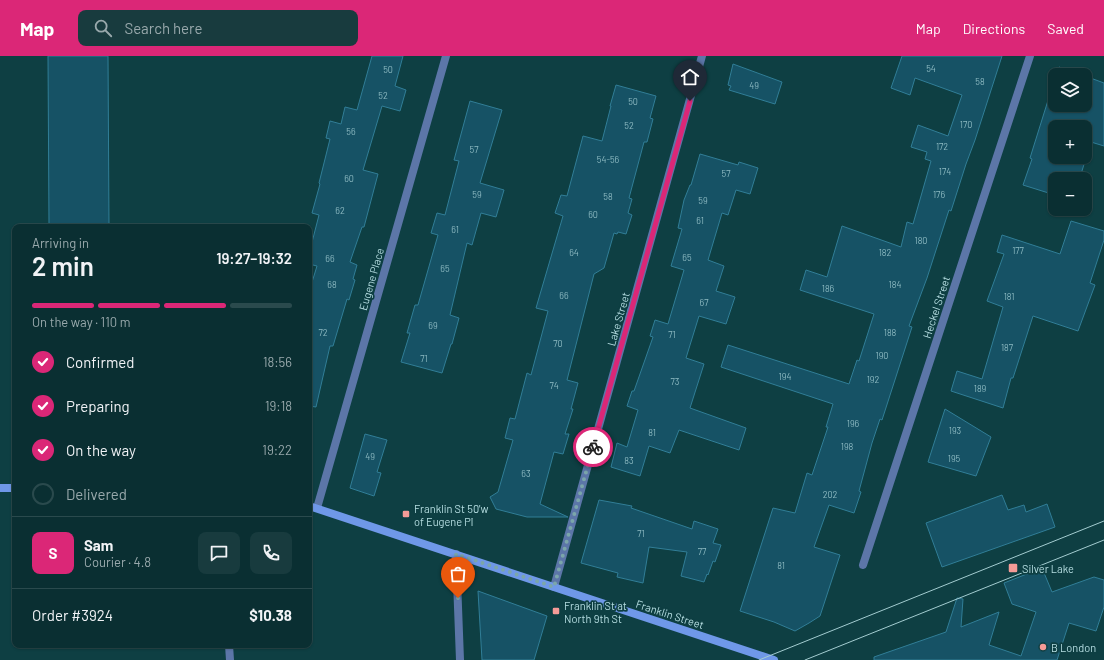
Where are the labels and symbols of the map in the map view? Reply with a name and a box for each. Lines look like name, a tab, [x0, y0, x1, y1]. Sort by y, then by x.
pin	[673, 60, 707, 101]
house number: 54	[926, 63, 936, 74]
house number: 50	[383, 64, 393, 75]
house number: 58	[975, 76, 985, 87]
house number: 49	[749, 80, 759, 91]
house number: 52	[378, 90, 388, 101]
house number: 50	[628, 96, 638, 107]
house number: 170	[960, 119, 972, 130]
house number: 52	[624, 120, 634, 131]
house number: 56	[346, 126, 356, 137]
house number: 172	[936, 141, 948, 152]
house number: 57	[470, 144, 479, 155]
house number: 54-56	[597, 154, 620, 165]
house number: 174	[939, 166, 951, 177]
house number: 57	[722, 168, 731, 179]
house number: 60	[344, 173, 354, 184]
house number: 59	[472, 189, 482, 200]
house number: 176	[933, 189, 945, 200]
house number: 58	[603, 191, 613, 202]
house number: 59	[698, 195, 708, 206]
house number: 62	[335, 205, 345, 216]
house number: 60	[588, 209, 598, 220]
house number: 61	[696, 215, 704, 226]
house number: 61	[451, 224, 459, 235]
house number: 180	[915, 235, 927, 246]
house number: 177	[1012, 245, 1025, 256]
street label: Eugene Place	[356, 246, 386, 312]
house number: 64	[569, 247, 579, 258]
house number: 182	[879, 247, 892, 258]
house number: 65	[682, 252, 692, 263]
house number: 66	[325, 253, 335, 264]
house number: 65	[440, 263, 450, 274]
street label: Heckel Street	[920, 274, 952, 340]
house number: 68	[327, 279, 337, 290]
house number: 184	[889, 279, 901, 290]
house number: 186	[822, 283, 835, 294]
house number: 66	[559, 290, 569, 301]
street label: Lake Street	[604, 291, 632, 347]
house number: 181	[1004, 291, 1014, 302]
house number: 67	[700, 297, 709, 308]
house number: 69	[428, 320, 438, 331]
house number: 72	[318, 327, 328, 338]
house number: 188	[884, 327, 897, 338]
house number: 71	[668, 329, 676, 340]
house number: 70	[553, 338, 563, 349]
house number: 187	[1001, 342, 1014, 353]
house number: 190	[876, 350, 888, 361]
house number: 71	[420, 353, 428, 364]
house number: 194	[779, 371, 791, 382]
house number: 192	[867, 374, 880, 385]
house number: 73	[671, 376, 680, 387]
house number: 74	[549, 380, 559, 391]
house number: 189	[974, 383, 987, 394]
house number: 196	[847, 418, 860, 429]
house number: 193	[949, 425, 962, 436]
courier	[573, 427, 613, 467]
house number: 81	[648, 427, 656, 438]
house number: 198	[841, 441, 854, 452]
house number: 49	[365, 451, 375, 462]
house number: 195	[948, 453, 961, 464]
house number: 83	[624, 455, 634, 466]
house number: 63	[521, 468, 531, 479]
house number: 202	[823, 489, 838, 500]
place label: Franklin St 50'w of Eugene Pl	[414, 502, 489, 528]
marker: Franklin St 50'w of Eugene Pl	[401, 509, 411, 519]
house number: 71	[637, 528, 645, 539]
house number: 77	[698, 546, 707, 557]
pin	[441, 557, 475, 598]
house number: 81	[777, 560, 785, 571]
marker: Silver Lake	[1007, 562, 1019, 574]
place label: Silver Lake	[1022, 562, 1074, 575]
street label: Franklin Street	[634, 597, 706, 631]
place label: Franklin St at North 9th St	[564, 599, 627, 625]
marker: Franklin St at North 9th St	[551, 606, 561, 616]
place label: B London	[1051, 641, 1096, 654]
marker: B London	[1038, 642, 1048, 652]

